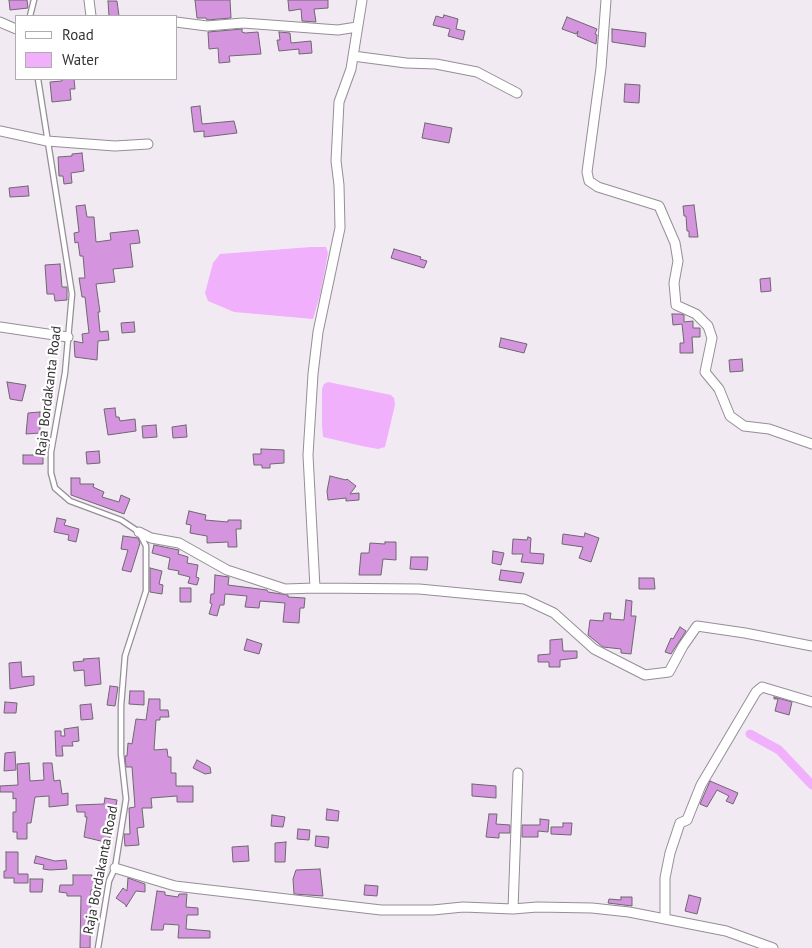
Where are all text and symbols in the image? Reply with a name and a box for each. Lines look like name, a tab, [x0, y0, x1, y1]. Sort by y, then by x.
legend	[15, 15, 178, 80]
text: Road	[62, 25, 94, 44]
text: Water	[62, 50, 99, 69]
street label: Raja Bordakanta Road	[33, 325, 65, 457]
street label: Raja Bordakanta Road	[80, 804, 122, 936]

